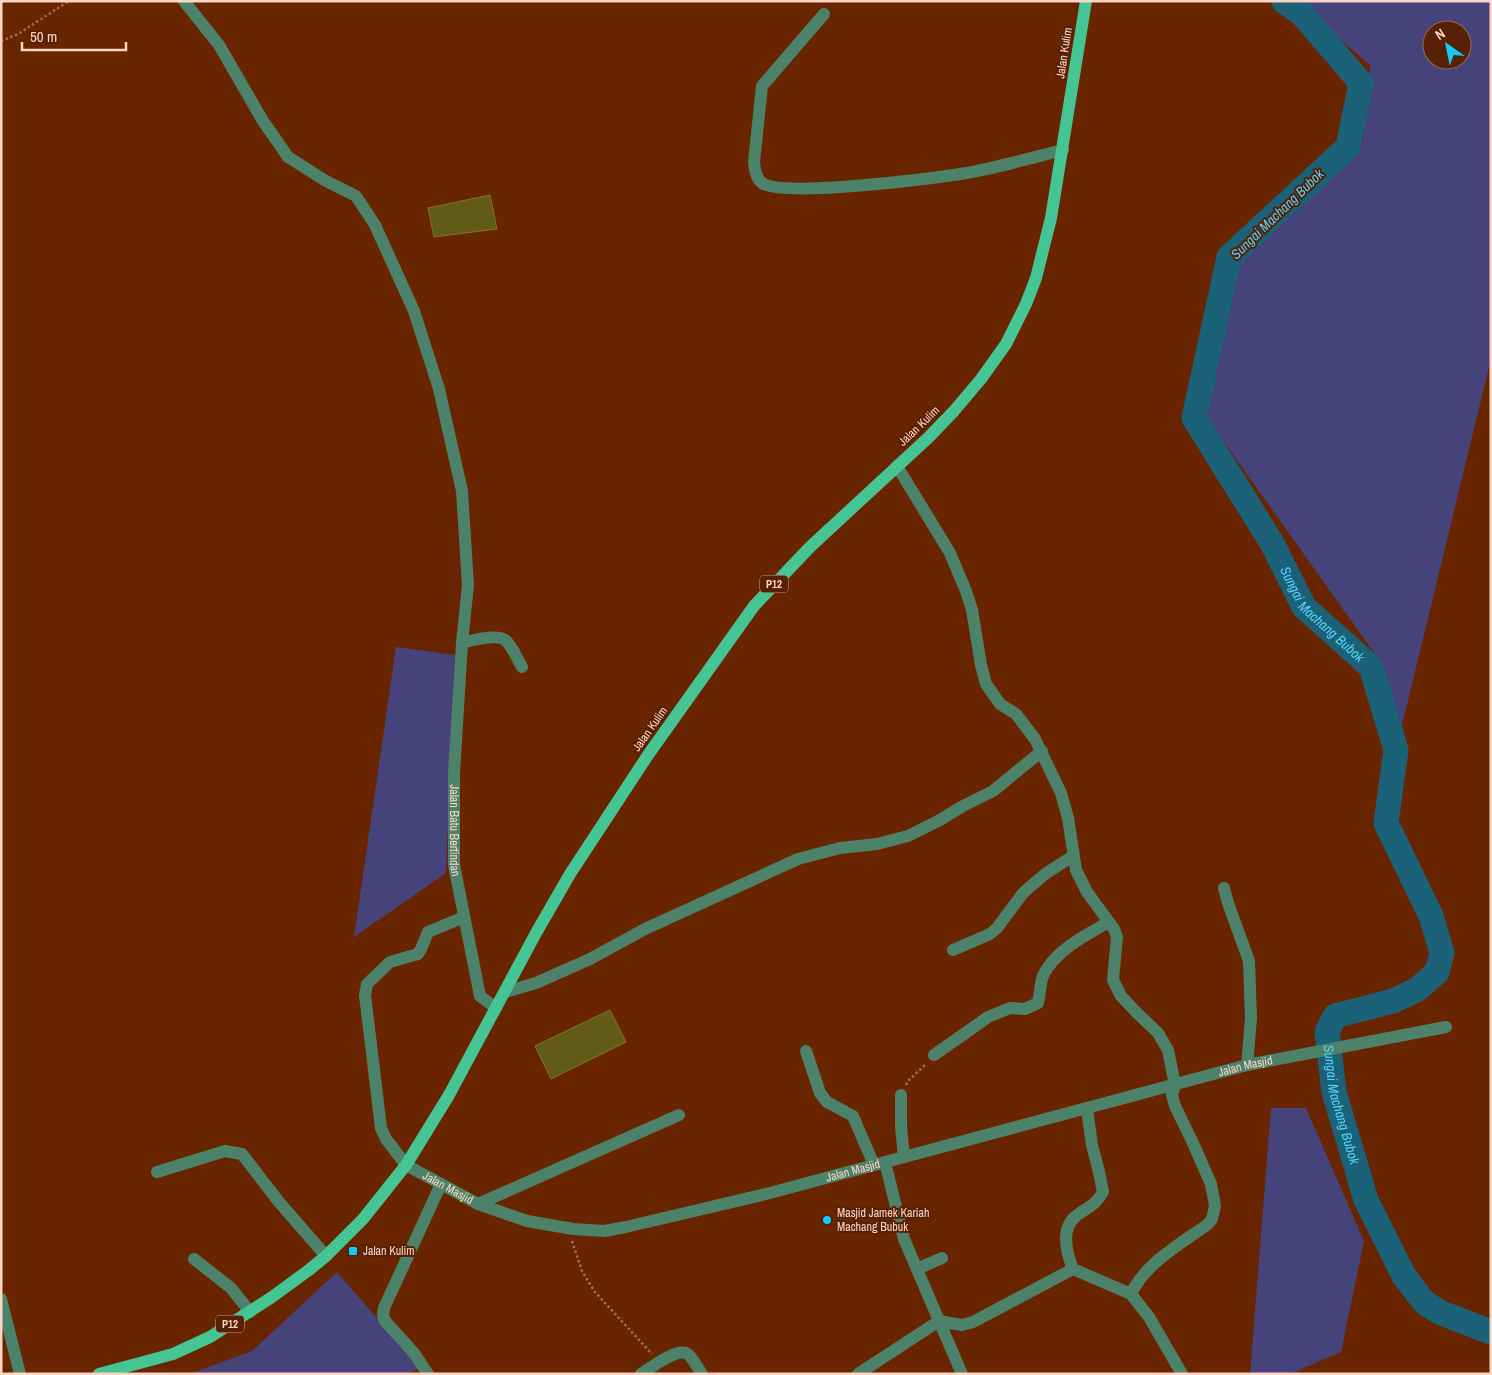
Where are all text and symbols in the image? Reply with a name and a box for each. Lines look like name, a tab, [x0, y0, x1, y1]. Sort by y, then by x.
scale bar	[22, 20, 126, 52]
north arrow	[1422, 20, 1472, 70]
text: N	[1432, 24, 1448, 44]
text: 50 m	[30, 26, 57, 47]
street label: Jalan Kulim	[1052, 26, 1076, 80]
water label: Sungai Machang Bubok	[1227, 164, 1328, 263]
street label: Jalan Kulim	[895, 402, 943, 450]
water label: Sungai Machang Bubok	[1276, 563, 1369, 667]
road number: P12	[760, 576, 788, 592]
street label: Jalan Kulim	[629, 703, 671, 755]
street label: Jalan Batu Bertindan	[446, 784, 464, 878]
water label: Sungai Machang Bubok	[1320, 1044, 1364, 1168]
street label: Jalan Masjid	[1216, 1052, 1274, 1080]
street label: Jalan Masjid	[824, 1156, 882, 1186]
street label: Jalan Masjid	[420, 1168, 476, 1208]
place label: Masjid Jamek Kariah Machang Bubuk	[837, 1205, 929, 1235]
marker: Masjid Jamek Kariah Machang Bubuk	[821, 1214, 833, 1226]
place label: Jalan Kulim	[363, 1243, 414, 1259]
marker: Jalan Kulim	[347, 1245, 359, 1257]
road number: P12	[216, 1316, 244, 1332]

